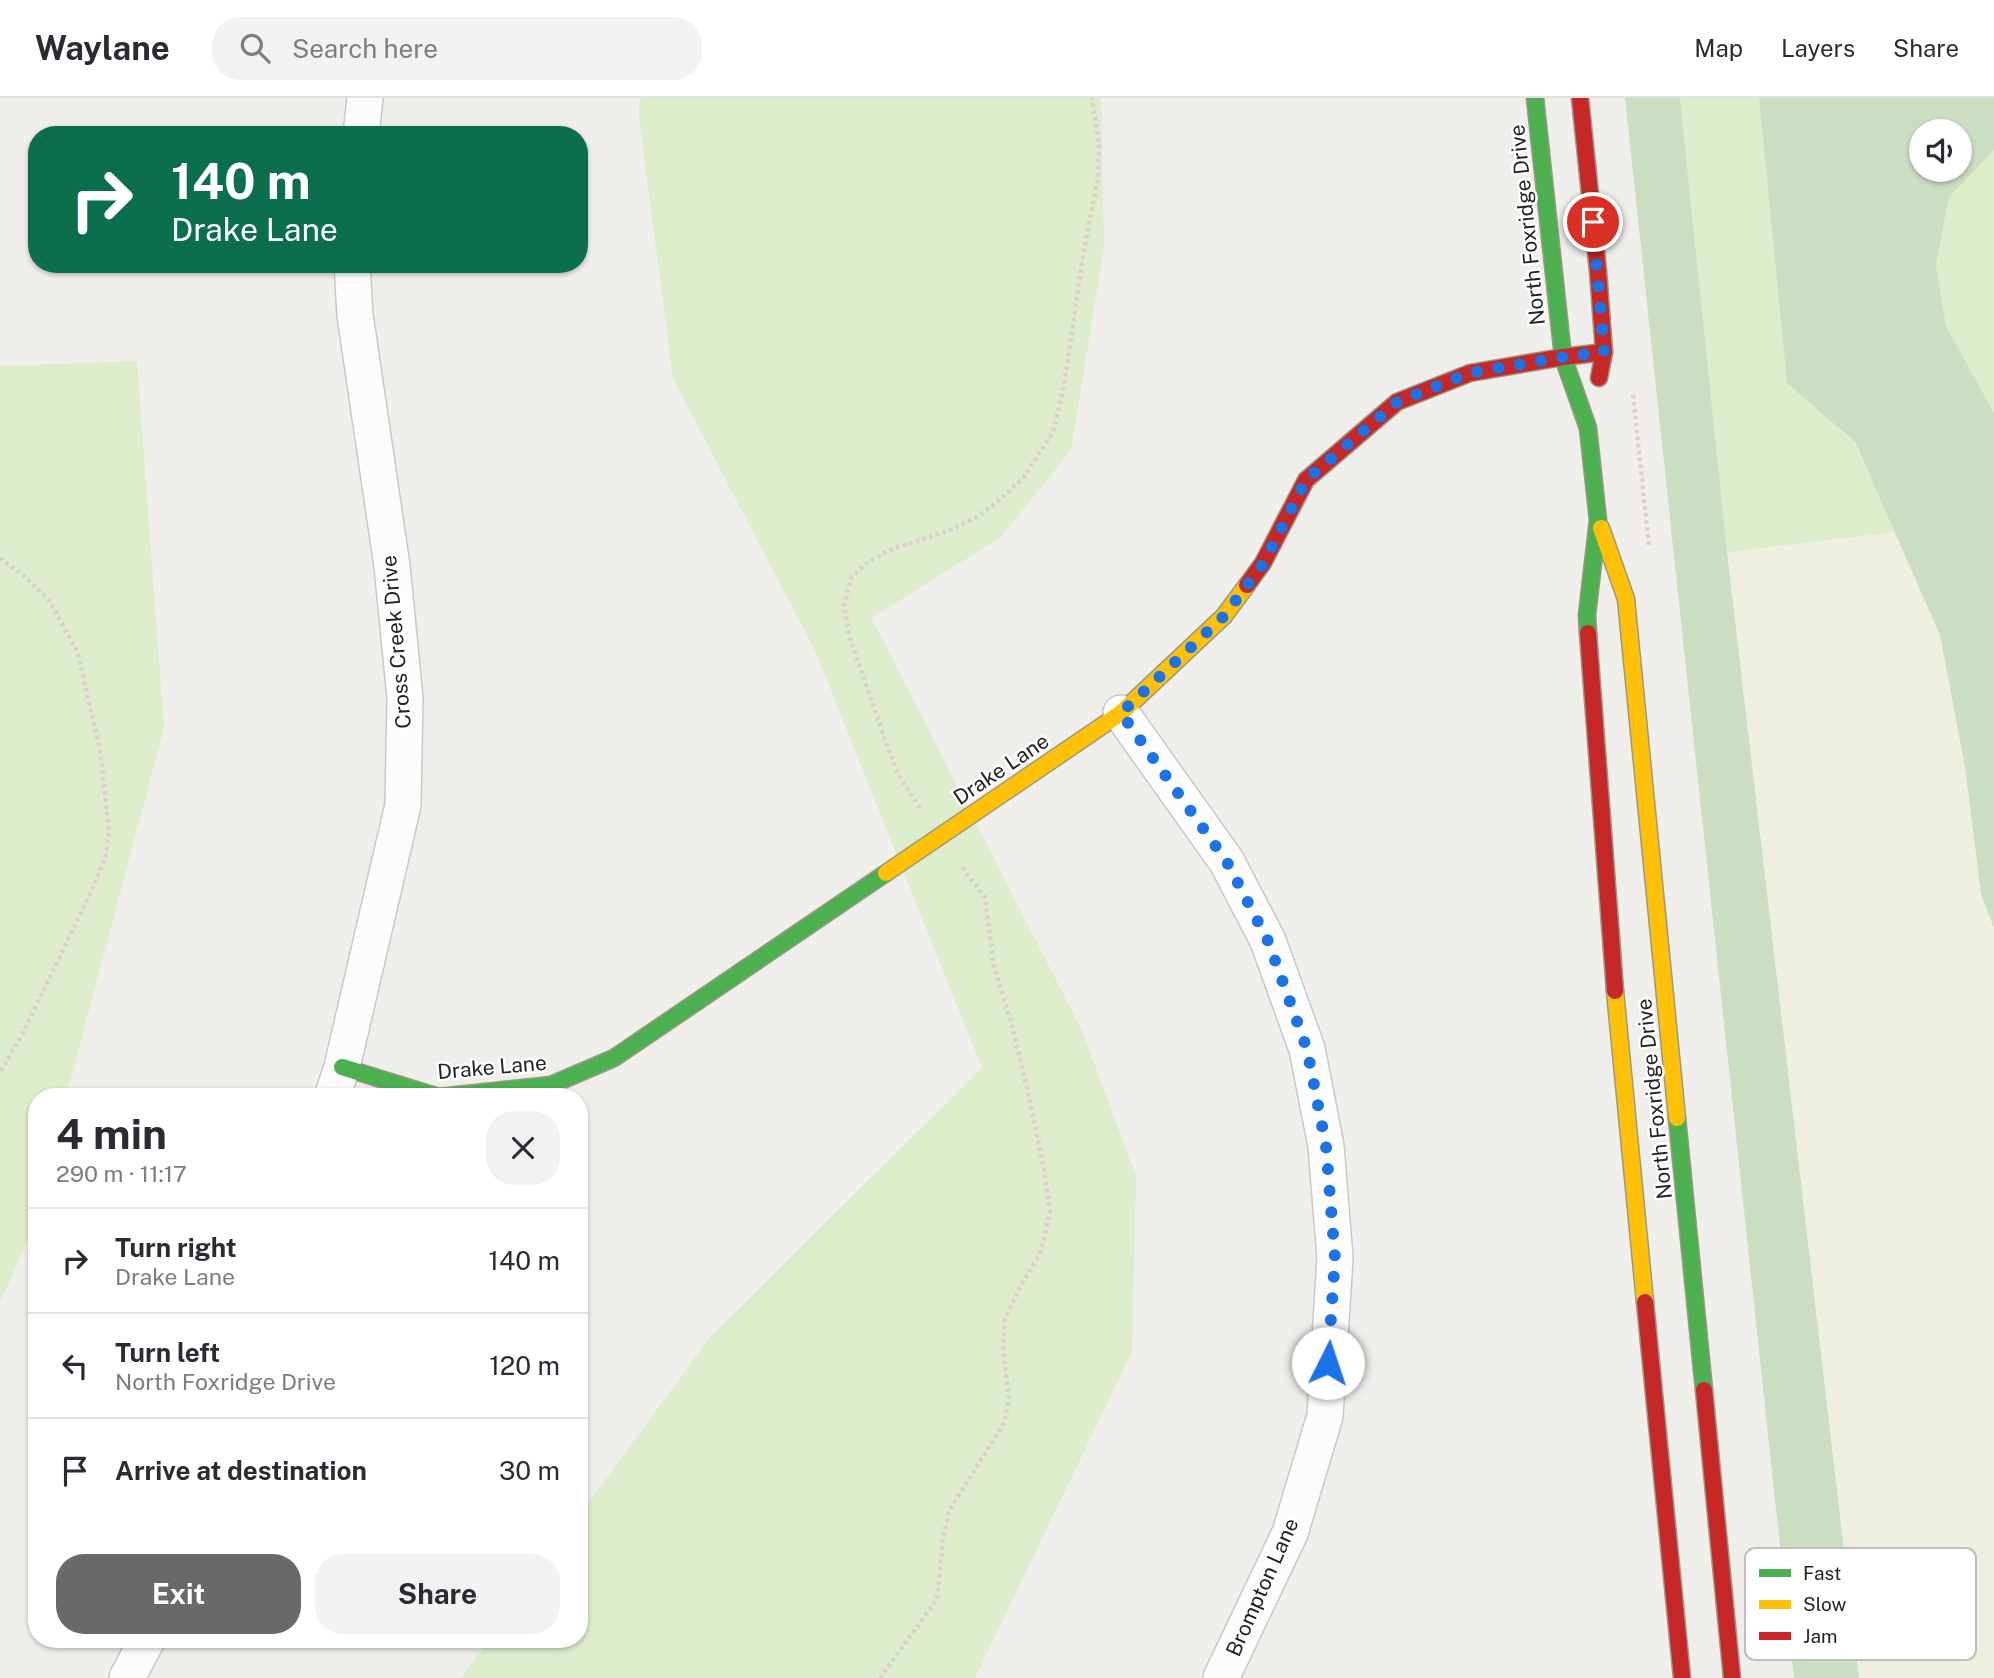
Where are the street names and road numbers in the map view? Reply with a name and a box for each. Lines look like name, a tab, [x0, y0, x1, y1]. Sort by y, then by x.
street label: North Foxridge Drive	[1504, 123, 1550, 327]
street label: Cross Creek Drive	[376, 554, 416, 730]
street label: Drake Lane	[949, 728, 1053, 810]
street label: North Foxridge Drive	[1631, 997, 1677, 1201]
street label: Drake Lane	[436, 1050, 548, 1084]
street label: Brompton Lane	[1220, 1514, 1304, 1660]

